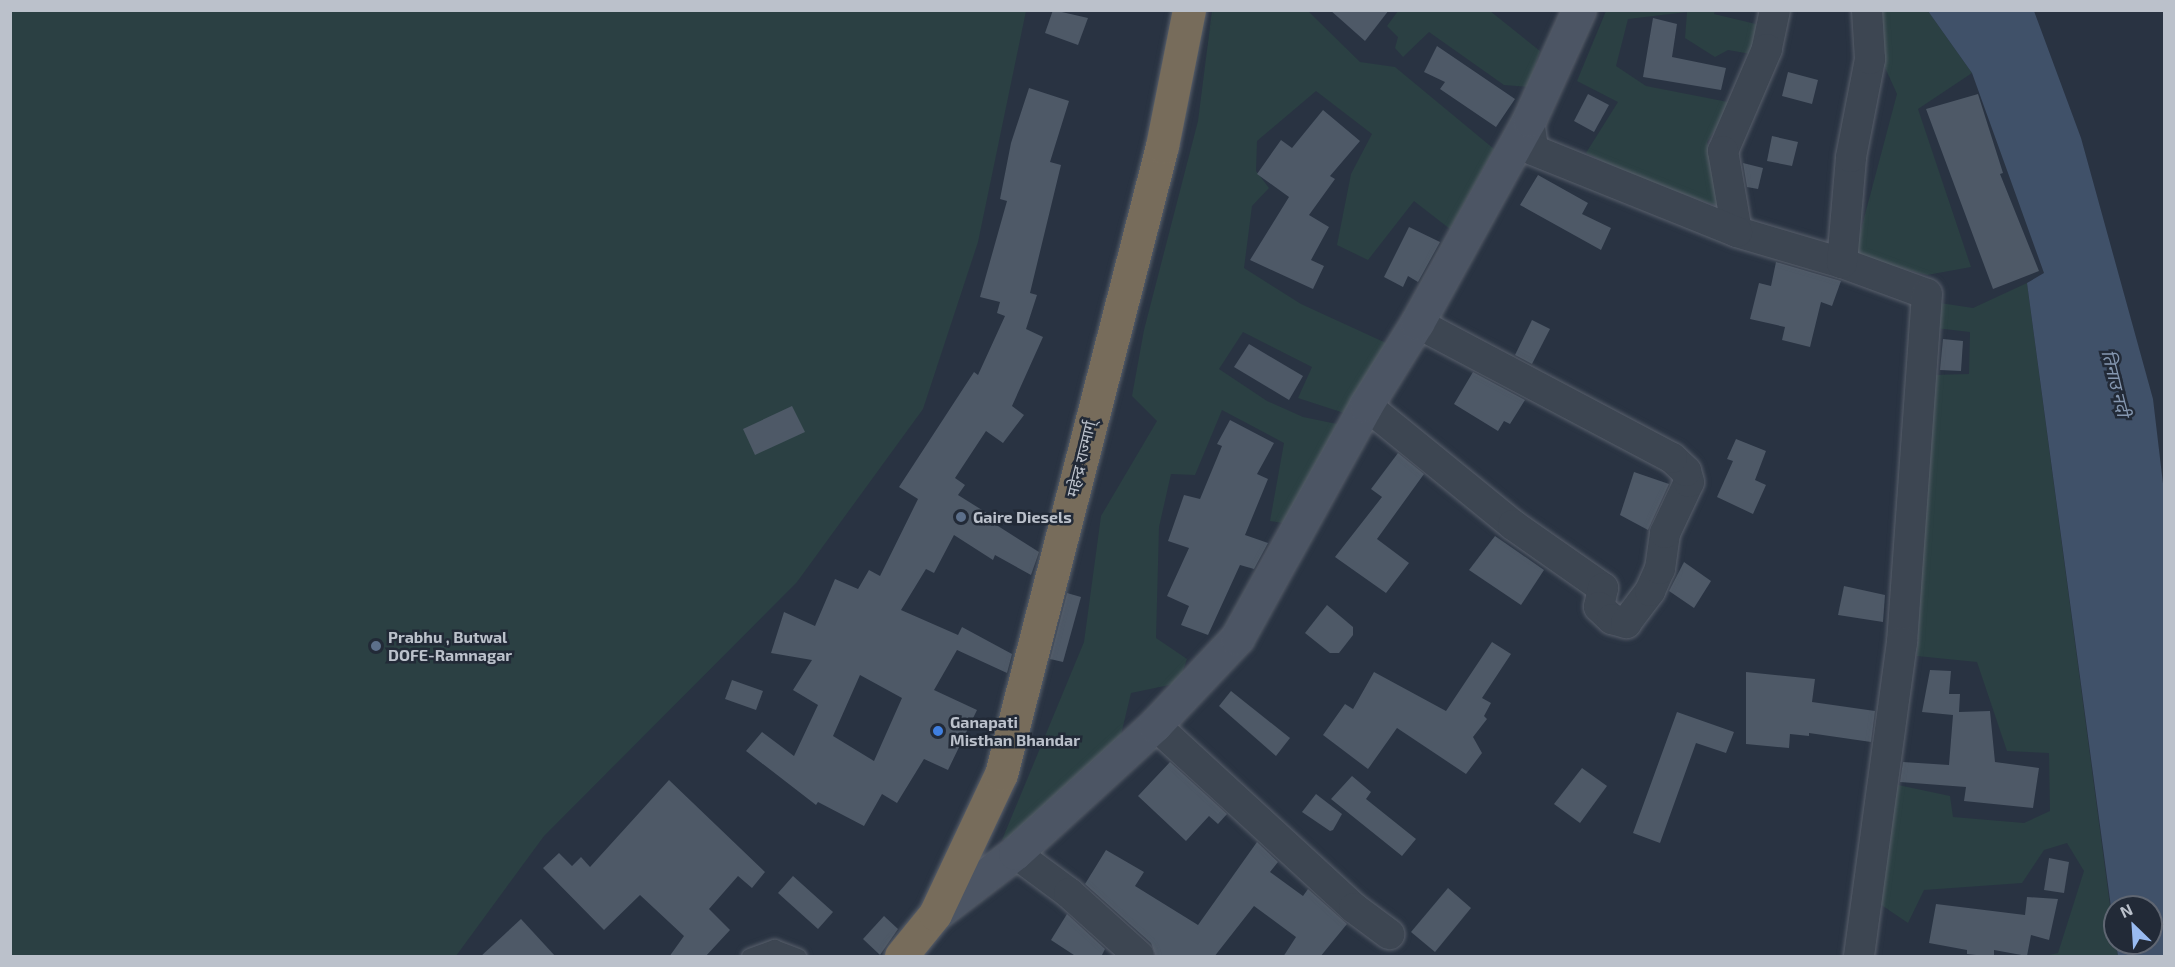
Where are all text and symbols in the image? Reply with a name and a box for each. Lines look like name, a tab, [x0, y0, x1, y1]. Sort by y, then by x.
water label: तिनाउ नदी	[2097, 348, 2135, 418]
street label: महेन्द्र राज्मार्ग्	[1062, 419, 1100, 499]
place label: Gaire Diesels	[973, 507, 1072, 527]
marker: Gaire Diesels	[954, 510, 968, 524]
place label: Prabhu , Butwal DOFE-Ramnagar	[388, 627, 512, 665]
marker: Prabhu , Butwal DOFE-Ramnagar	[369, 639, 383, 653]
place label: Ganapati Misthan Bhandar	[950, 712, 1080, 750]
marker: Ganapati Misthan Bhandar	[931, 724, 945, 738]
north arrow	[2103, 895, 2163, 955]
text: N	[2117, 899, 2135, 921]

